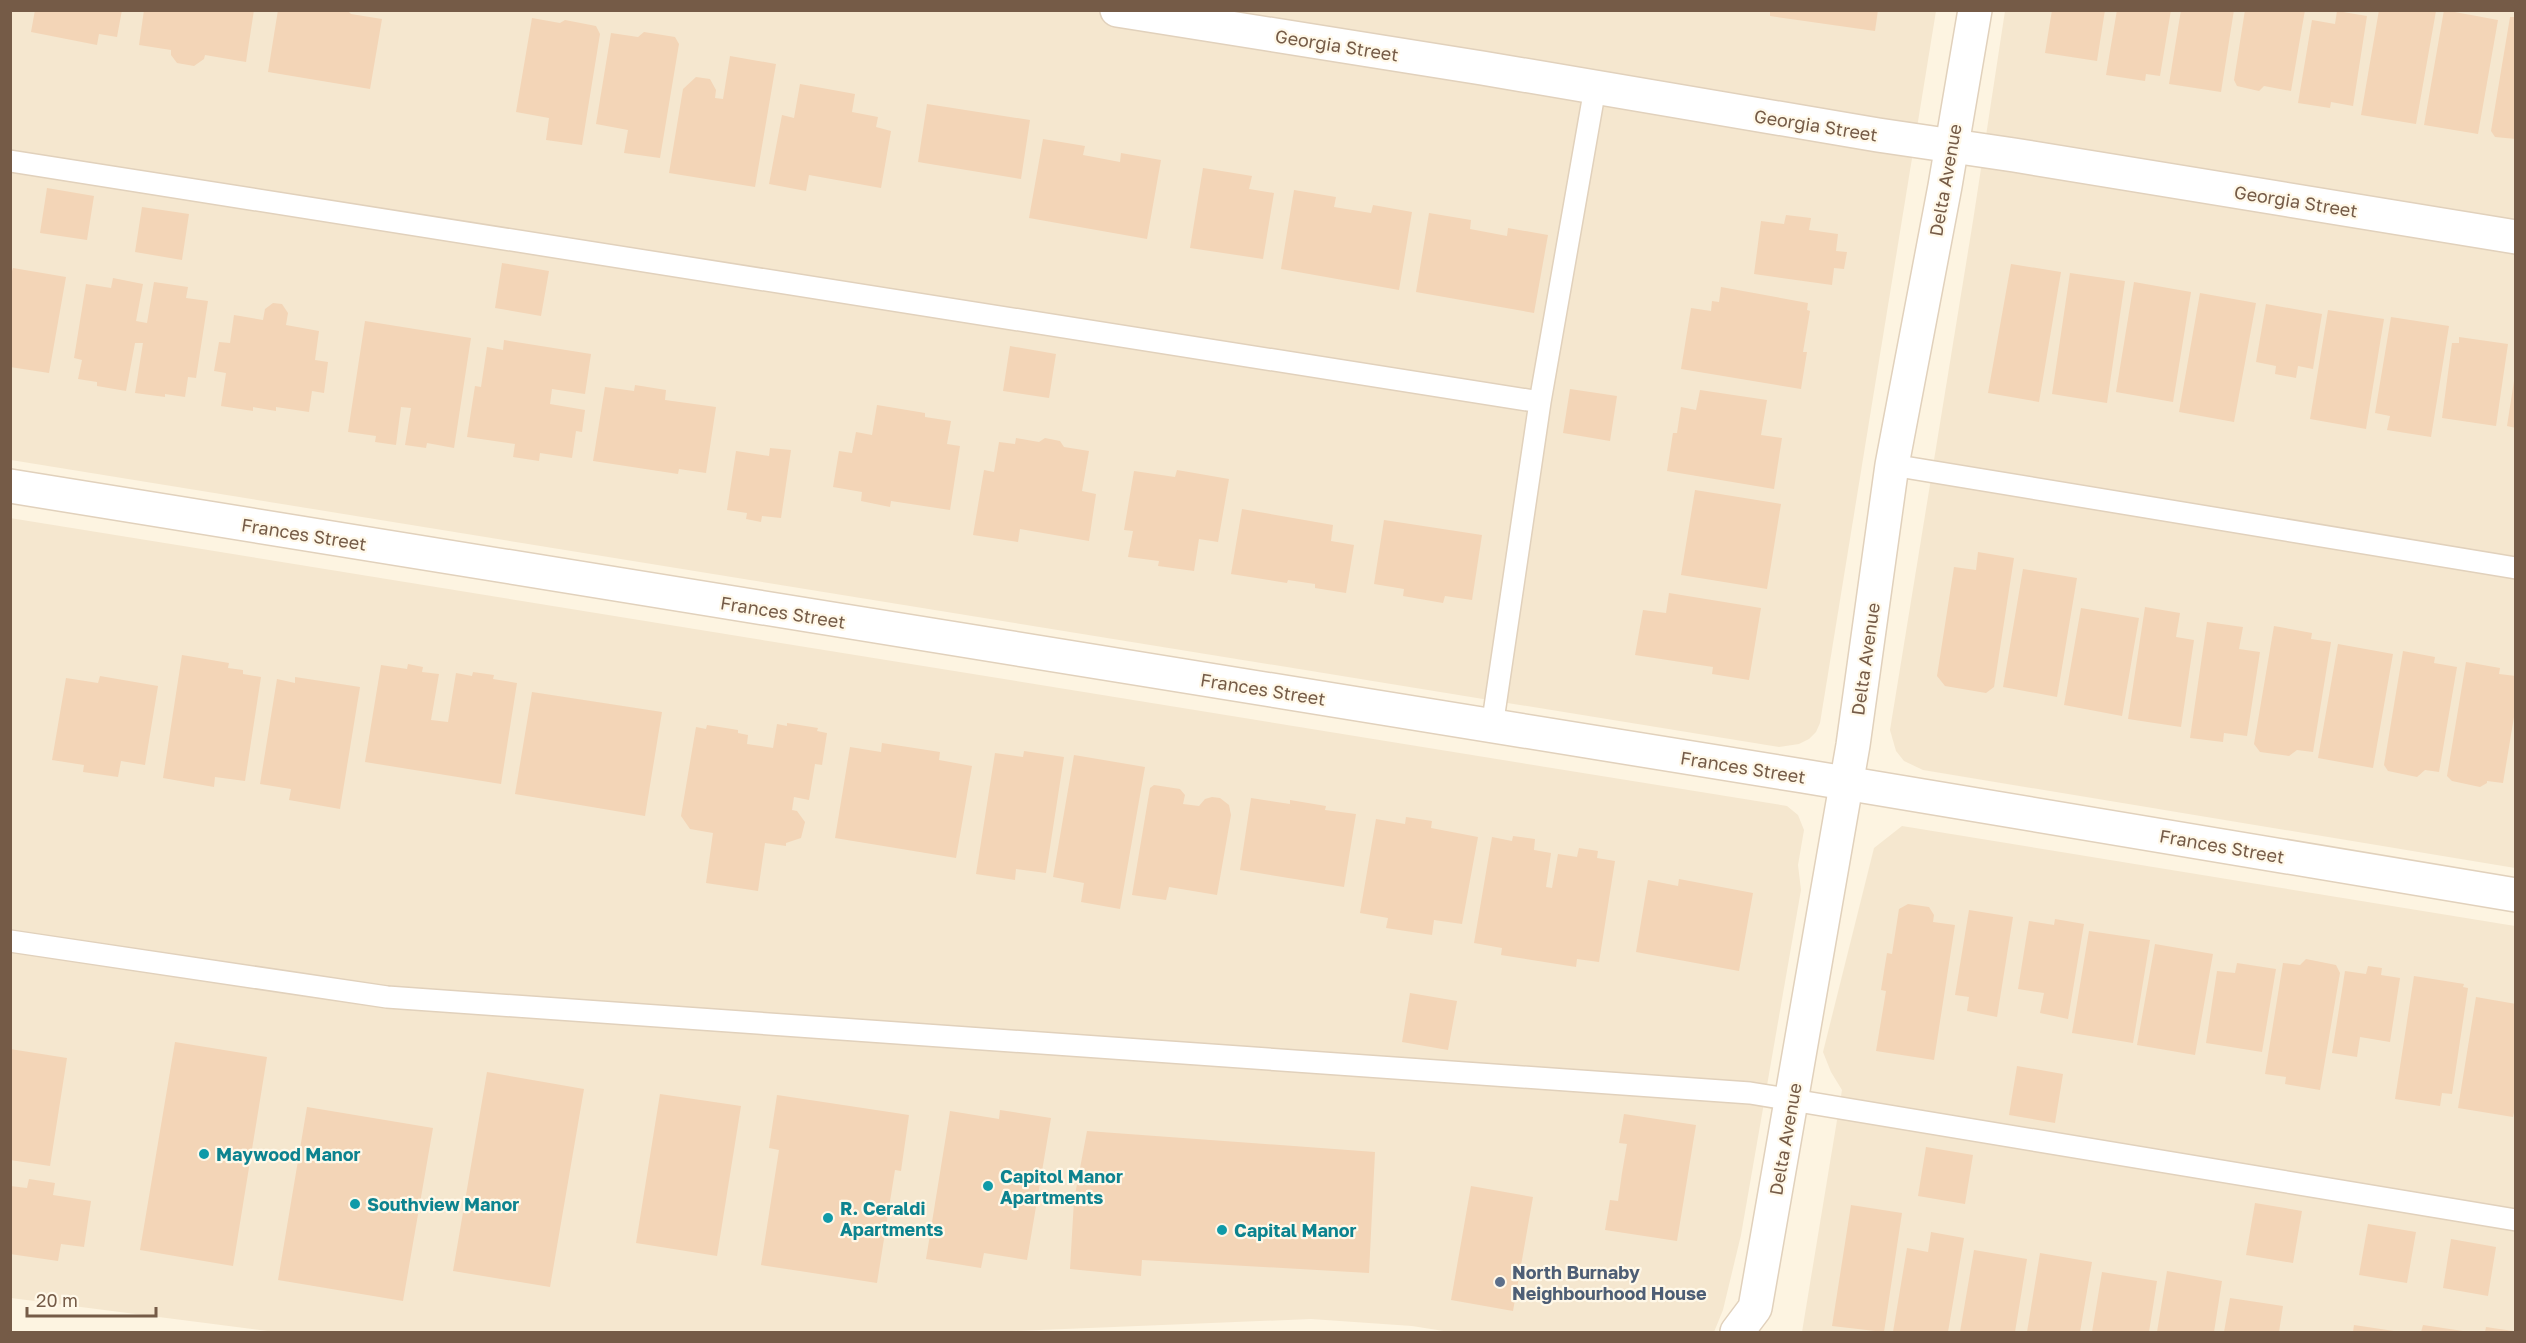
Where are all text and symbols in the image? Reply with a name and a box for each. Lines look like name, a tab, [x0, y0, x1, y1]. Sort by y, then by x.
street label: Georgia Street	[1274, 24, 1400, 66]
street label: Georgia Street	[1753, 104, 1879, 146]
street label: Delta Avenue	[1924, 122, 1966, 238]
street label: Georgia Street	[2233, 180, 2359, 222]
street label: Frances Street	[240, 513, 368, 555]
street label: Frances Street	[719, 591, 847, 633]
street label: Delta Avenue	[1846, 601, 1884, 717]
street label: Frances Street	[1199, 668, 1327, 710]
street label: Frances Street	[1679, 746, 1807, 788]
street label: Frances Street	[2158, 824, 2286, 868]
street label: Delta Avenue	[1764, 1081, 1806, 1197]
place label: Maywood Manor	[216, 1143, 361, 1165]
marker: Maywood Manor	[197, 1147, 211, 1161]
place label: Capitol Manor Apartments	[1000, 1165, 1123, 1208]
marker: Capitol Manor Apartments	[981, 1179, 995, 1193]
place label: Southview Manor	[367, 1193, 519, 1215]
marker: Southview Manor	[348, 1197, 362, 1211]
place label: R. Ceraldi Apartments	[840, 1197, 943, 1240]
marker: R. Ceraldi Apartments	[821, 1211, 835, 1225]
place label: Capital Manor	[1234, 1219, 1357, 1241]
marker: Capital Manor	[1215, 1223, 1229, 1237]
place label: North Burnaby Neighbourhood House	[1512, 1261, 1707, 1304]
marker: North Burnaby Neighbourhood House	[1493, 1275, 1507, 1289]
scale bar	[27, 1280, 156, 1318]
text: 20 m	[36, 1289, 78, 1311]

